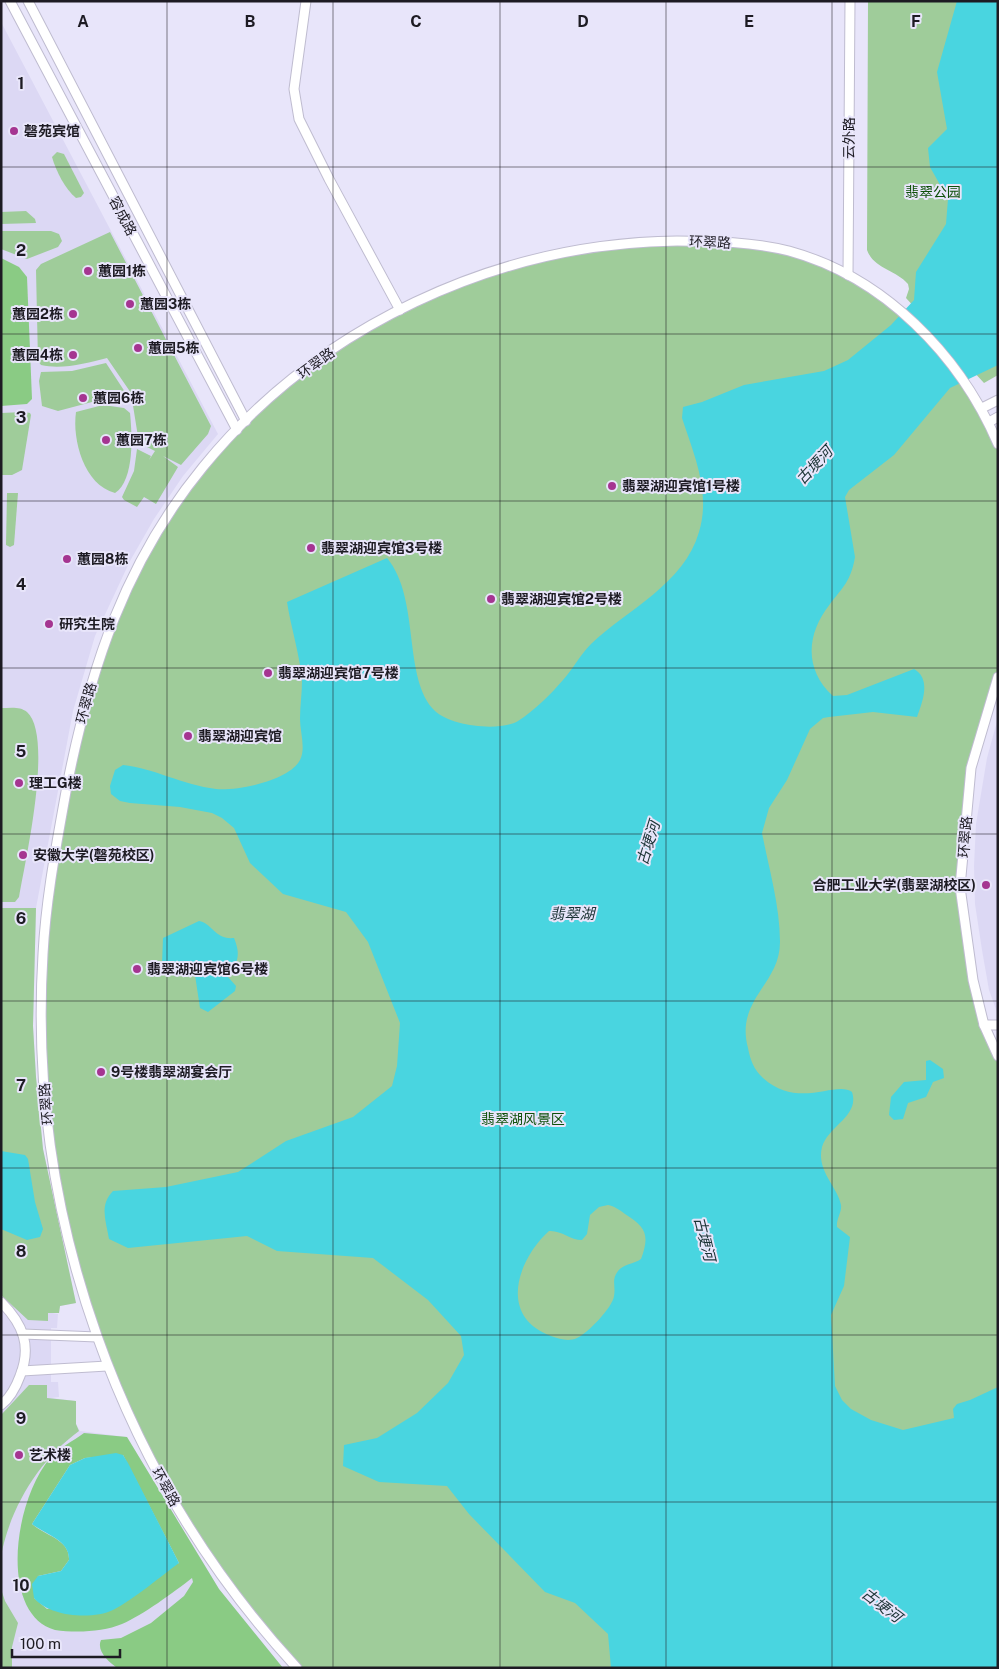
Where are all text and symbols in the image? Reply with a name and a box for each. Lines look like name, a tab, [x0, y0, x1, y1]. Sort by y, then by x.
text: A	[77, 12, 89, 31]
text: B	[245, 12, 256, 31]
text: C	[410, 12, 422, 31]
text: D	[577, 12, 589, 31]
text: E	[744, 12, 754, 31]
text: F	[911, 12, 921, 31]
text: 1	[18, 74, 24, 93]
street label: 云外路	[841, 117, 857, 159]
place label: 磬苑宾馆	[24, 123, 80, 139]
marker: 磬苑宾馆	[8, 125, 20, 137]
park label: 翡翠公园	[905, 184, 961, 200]
street label: 容成路	[106, 194, 140, 238]
street label: 环翠路	[689, 233, 731, 251]
text: 2	[16, 241, 26, 260]
place label: 蕙园1栋	[98, 263, 146, 279]
marker: 蕙园1栋	[82, 265, 94, 277]
place label: 蕙园3栋	[140, 296, 191, 312]
marker: 蕙园3栋	[124, 298, 136, 310]
place label: 蕙园2栋	[12, 306, 63, 322]
marker: 蕙园2栋	[67, 308, 79, 320]
place label: 蕙园5栋	[148, 340, 199, 356]
marker: 蕙园5栋	[132, 342, 144, 354]
street label: 环翠路	[294, 344, 338, 382]
place label: 蕙园4栋	[12, 347, 63, 363]
marker: 蕙园4栋	[67, 349, 79, 361]
place label: 蕙园6栋	[93, 390, 144, 406]
marker: 蕙园6栋	[77, 392, 89, 404]
text: 3	[16, 408, 26, 427]
place label: 蕙园7栋	[116, 432, 167, 448]
marker: 蕙园7栋	[100, 434, 112, 446]
water label: 古埂河	[792, 441, 838, 487]
place label: 翡翠湖迎宾馆1号楼	[622, 478, 740, 494]
marker: 翡翠湖迎宾馆1号楼	[606, 480, 618, 492]
place label: 翡翠湖迎宾馆3号楼	[321, 540, 442, 556]
marker: 翡翠湖迎宾馆3号楼	[305, 542, 317, 554]
place label: 蕙园8栋	[77, 551, 128, 567]
marker: 蕙园8栋	[61, 553, 73, 565]
text: 4	[16, 575, 27, 594]
place label: 翡翠湖迎宾馆2号楼	[501, 591, 622, 607]
marker: 翡翠湖迎宾馆2号楼	[485, 593, 497, 605]
place label: 研究生院	[59, 616, 115, 632]
marker: 研究生院	[43, 618, 55, 630]
place label: 翡翠湖迎宾馆7号楼	[278, 665, 399, 681]
marker: 翡翠湖迎宾馆7号楼	[262, 667, 274, 679]
street label: 环翠路	[73, 681, 99, 725]
place label: 翡翠湖迎宾馆	[198, 728, 282, 744]
marker: 翡翠湖迎宾馆	[182, 730, 194, 742]
text: 5	[16, 742, 27, 761]
place label: 理工G楼	[29, 775, 82, 791]
marker: 理工G楼	[13, 777, 25, 789]
street label: 环翠路	[955, 815, 975, 859]
water label: 古埂河	[633, 816, 664, 867]
place label: 安徽大学(磬苑校区)	[33, 847, 154, 863]
marker: 安徽大学(磬苑校区)	[17, 849, 29, 861]
place label: 合肥工业大学(翡翠湖校区)	[813, 877, 976, 893]
marker: 合肥工业大学(翡翠湖校区)	[980, 879, 992, 891]
water label: 翡翠湖	[549, 905, 596, 922]
text: 6	[16, 909, 26, 928]
place label: 翡翠湖迎宾馆6号楼	[147, 961, 268, 977]
marker: 翡翠湖迎宾馆6号楼	[131, 963, 143, 975]
place label: 9号楼翡翠湖宴会厅	[111, 1064, 232, 1080]
marker: 9号楼翡翠湖宴会厅	[95, 1066, 107, 1078]
text: 7	[16, 1076, 26, 1095]
street label: 环翠路	[36, 1082, 56, 1126]
park label: 翡翠湖风景区	[481, 1111, 565, 1127]
water label: 古埂河	[691, 1215, 719, 1266]
text: 8	[16, 1242, 27, 1261]
text: 9	[16, 1409, 26, 1428]
place label: 艺术楼	[29, 1447, 71, 1463]
marker: 艺术楼	[13, 1449, 25, 1461]
street label: 环翠路	[149, 1465, 183, 1509]
text: 10	[12, 1576, 30, 1595]
water label: 古埂河	[859, 1585, 907, 1627]
scale bar	[12, 1626, 120, 1658]
text: 100 m	[20, 1635, 61, 1652]

